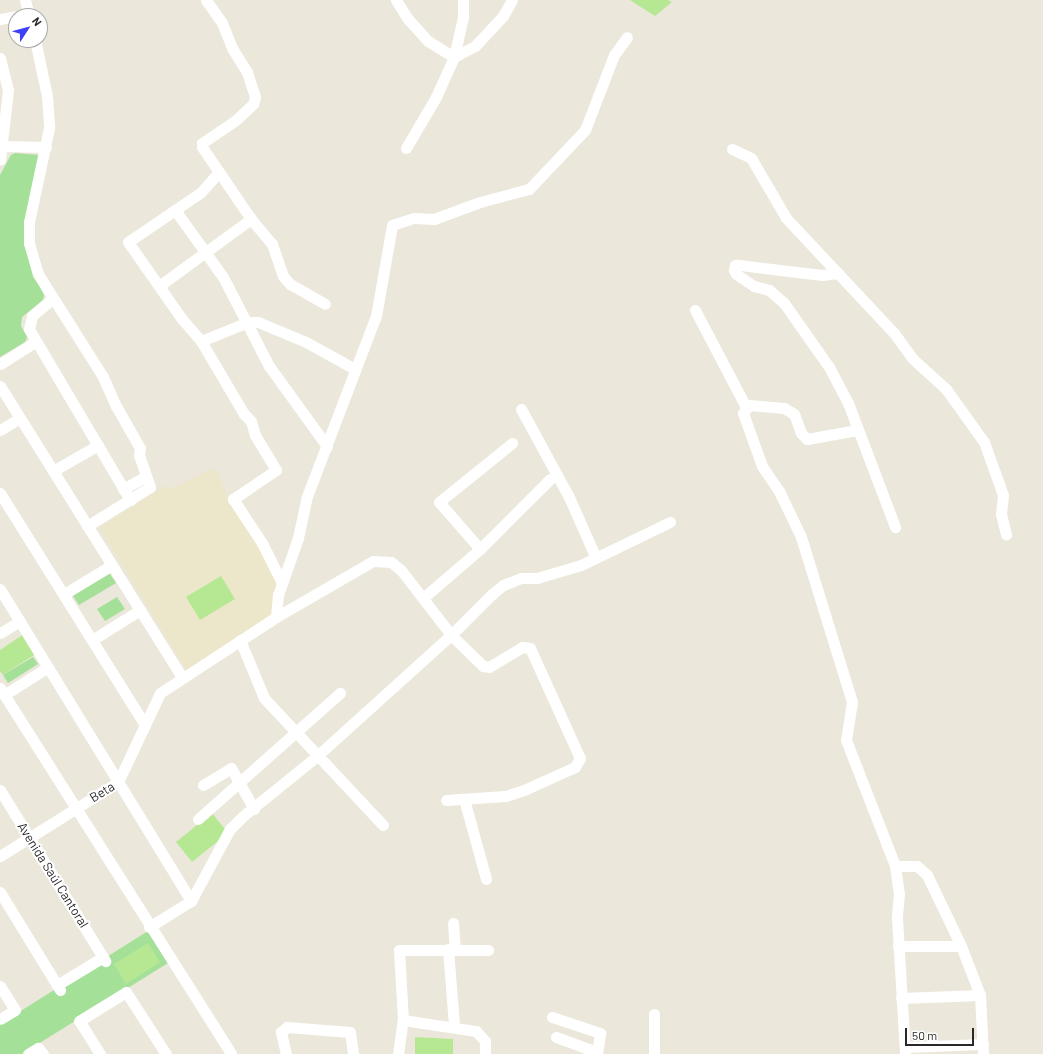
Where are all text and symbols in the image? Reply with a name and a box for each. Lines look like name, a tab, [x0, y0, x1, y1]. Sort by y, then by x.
north arrow	[8, 8, 48, 48]
text: N	[30, 14, 45, 28]
street label: Beta	[87, 778, 117, 806]
street label: Avenida Saúl Cantoral	[14, 819, 92, 931]
scale bar	[907, 1020, 976, 1046]
text: 50 m	[912, 1028, 937, 1042]

